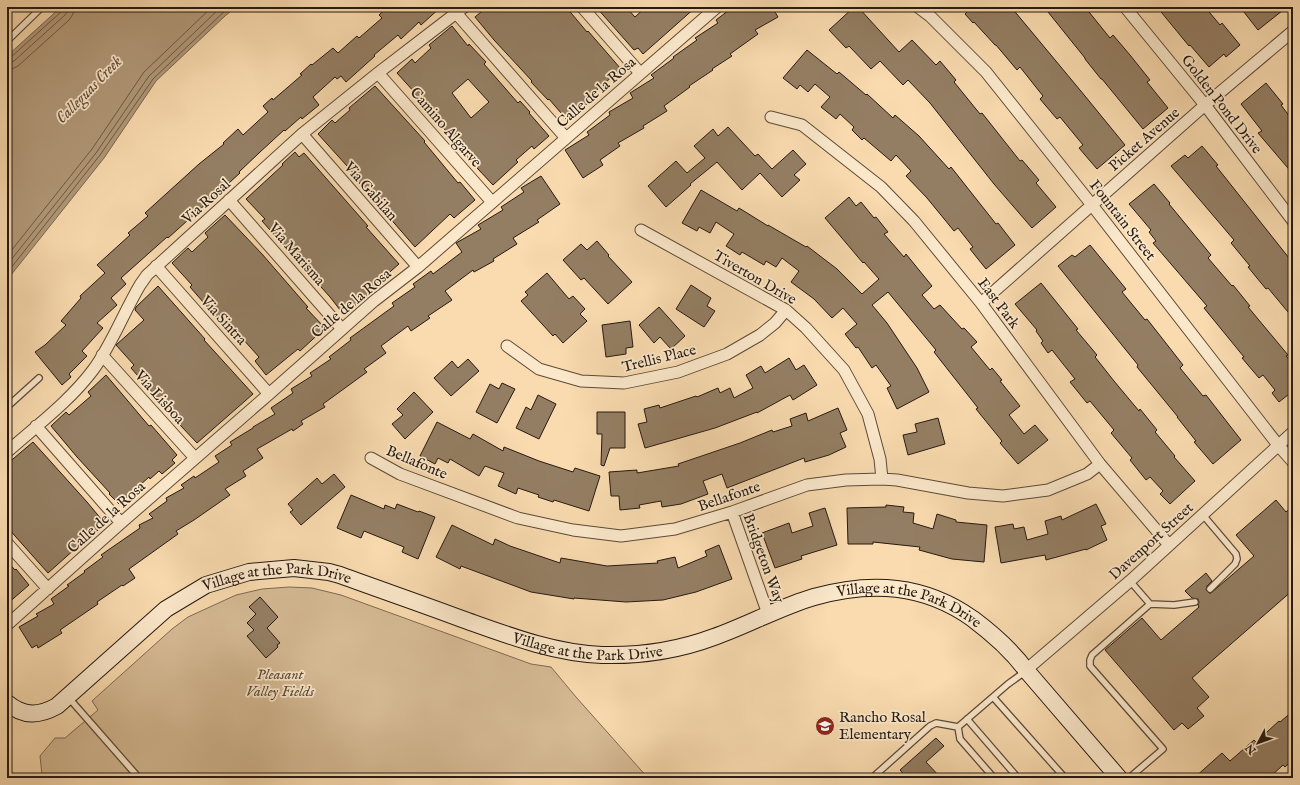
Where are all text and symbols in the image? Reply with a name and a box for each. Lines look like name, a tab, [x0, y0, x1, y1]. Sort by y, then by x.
street label: Golden Pond Drive	[1177, 51, 1266, 158]
water label: Calleguas Creek	[52, 52, 127, 128]
street label: Calle de la Rosa	[553, 52, 640, 132]
street label: Camino Algarve	[406, 83, 486, 171]
street label: Picket Avenue	[1105, 103, 1184, 175]
street label: Via Gabilan	[339, 157, 402, 225]
street label: Via Rosal	[177, 174, 235, 229]
street label: Fountain Street	[1085, 176, 1160, 265]
street label: Via Marisma	[264, 218, 329, 290]
street label: Tiverton Drive	[710, 246, 800, 309]
street label: Calle de la Rosa	[307, 264, 396, 342]
street label: East Park	[973, 274, 1025, 333]
street label: Via Sintra	[196, 291, 251, 350]
street label: Trellis Place	[620, 340, 698, 377]
street label: Via Lisboa	[130, 366, 189, 429]
street label: Bellafonte	[383, 441, 450, 484]
street label: Calle de la Rosa	[63, 477, 150, 557]
street label: Bellafonte	[695, 477, 763, 516]
street label: Davenport Street	[1105, 498, 1198, 584]
street label: Bridgeton Way	[739, 511, 789, 606]
street label: Village at the Park Drive	[199, 559, 354, 596]
street label: Village at the Park Drive	[834, 579, 985, 632]
street label: Village at the Park Drive	[509, 628, 664, 665]
park label: Pleasant Valley Fields	[246, 665, 315, 701]
place label: Rancho Rosal Elementary	[839, 708, 927, 744]
school or university icon: Rancho Rosal Elementary	[814, 715, 836, 737]
north arrow	[1238, 723, 1278, 763]
text: N	[1242, 740, 1260, 758]

